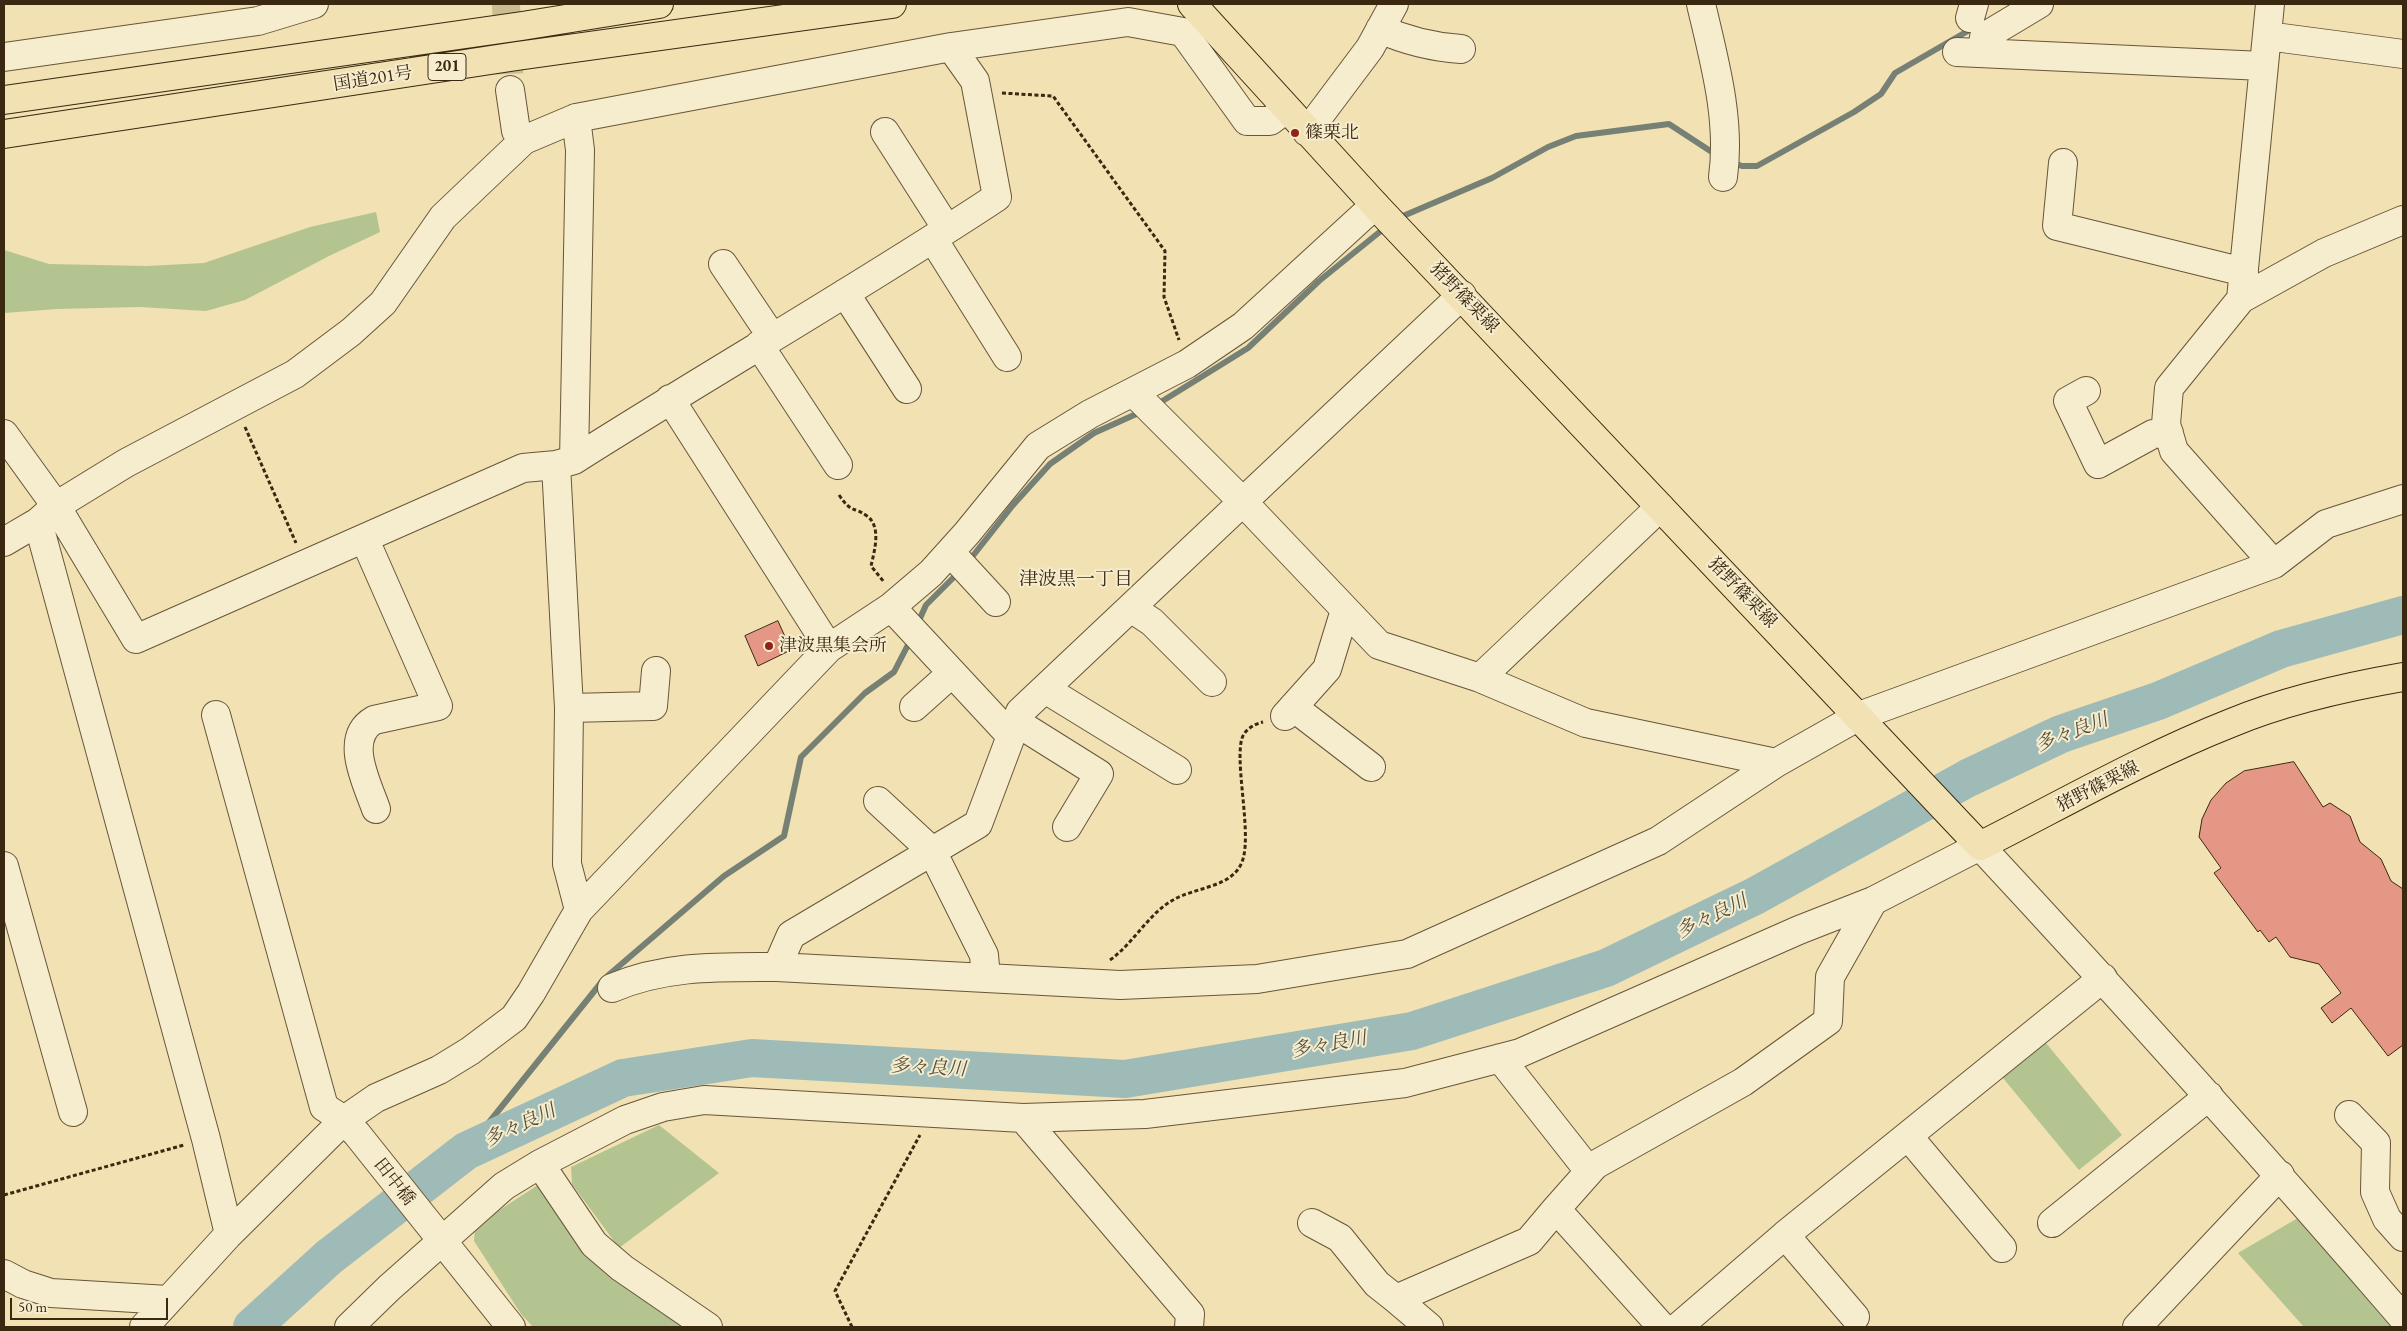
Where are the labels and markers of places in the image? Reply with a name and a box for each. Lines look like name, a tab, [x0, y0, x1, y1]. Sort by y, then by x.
place label: 篠栗北	[1305, 122, 1359, 144]
marker: 篠栗北	[1289, 127, 1301, 139]
place label: 津波黒集会所	[779, 635, 887, 657]
marker: 津波黒集会所	[763, 640, 775, 652]

